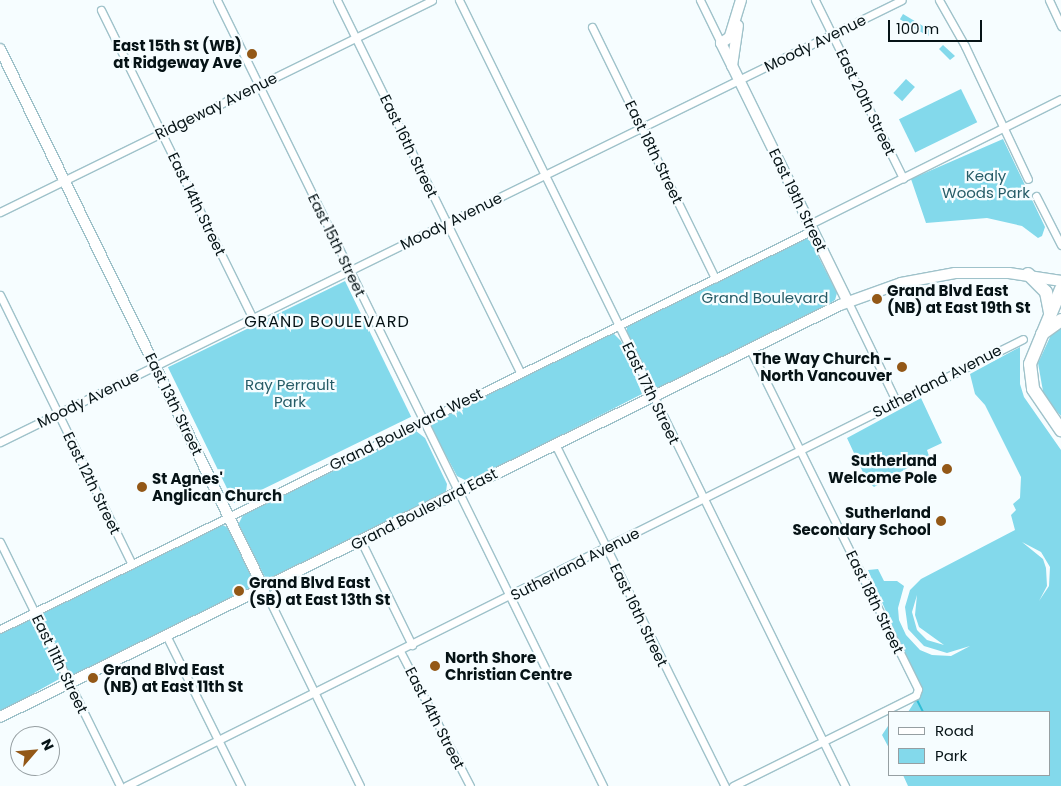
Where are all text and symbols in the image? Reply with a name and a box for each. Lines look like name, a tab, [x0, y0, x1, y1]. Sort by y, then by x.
scale bar	[891, 10, 985, 42]
street label: Moody Avenue	[761, 11, 869, 75]
text: 100 m	[896, 18, 939, 39]
place label: East 15th St (WB) at Ridgeway Ave	[113, 36, 242, 71]
street label: East 20th Street	[832, 46, 900, 158]
marker: East 15th St (WB) at Ridgeway Ave	[246, 48, 258, 60]
street label: Ridgeway Avenue	[152, 69, 280, 143]
street label: East 16th Street	[376, 92, 442, 200]
street label: East 18th Street	[621, 98, 687, 206]
street label: East 19th Street	[765, 146, 831, 254]
street label: East 14th Street	[164, 150, 230, 258]
park label: Kealy Woods Park	[942, 166, 1030, 201]
street label: Moody Avenue	[397, 189, 505, 253]
street label: East 15th Street	[304, 191, 370, 299]
place label: Grand Blvd East (NB) at East 19th St	[887, 281, 1031, 316]
park label: Grand Boulevard	[702, 289, 828, 307]
marker: Grand Blvd East (NB) at East 19th St	[871, 293, 883, 305]
district label: GRAND BOULEVARD	[242, 312, 412, 332]
street label: East 17th Street	[619, 339, 683, 447]
street label: Sutherland Avenue	[870, 341, 1004, 421]
place label: The Way Church - North Vancouver	[753, 349, 892, 384]
street label: East 13th Street	[141, 350, 207, 458]
marker: The Way Church - North Vancouver	[896, 361, 908, 373]
street label: Moody Avenue	[34, 367, 142, 431]
park label: Ray Perrault Park	[245, 375, 335, 410]
street label: Grand Boulevard West	[327, 384, 485, 474]
street label: East 12th Street	[59, 429, 125, 537]
place label: Sutherland Welcome Pole	[828, 451, 937, 486]
marker: Sutherland Welcome Pole	[941, 463, 953, 475]
street label: Grand Boulevard East	[348, 464, 500, 554]
place label: St Agnes' Anglican Church	[152, 469, 282, 504]
marker: St Agnes' Anglican Church	[136, 481, 148, 493]
place label: Sutherland Secondary School	[792, 503, 931, 538]
marker: Sutherland Secondary School	[935, 515, 947, 527]
street label: Sutherland Avenue	[508, 524, 642, 604]
street label: East 18th Street	[842, 548, 908, 656]
street label: East 16th Street	[606, 561, 672, 669]
place label: Grand Blvd East (SB) at East 13th St	[249, 573, 390, 608]
marker: Grand Blvd East (SB) at East 13th St	[233, 585, 245, 597]
street label: East 11th Street	[28, 612, 92, 716]
place label: North Shore Christian Centre	[445, 648, 572, 683]
place label: Grand Blvd East (NB) at East 11th St	[103, 660, 243, 695]
marker: North Shore Christian Centre	[429, 660, 441, 672]
street label: East 14th Street	[401, 664, 469, 772]
marker: Grand Blvd East (NB) at East 11th St	[87, 672, 99, 684]
legend	[888, 711, 1051, 776]
text: Road	[935, 720, 974, 741]
north arrow	[10, 726, 60, 776]
text: N	[36, 735, 59, 754]
text: Park	[935, 745, 967, 766]

